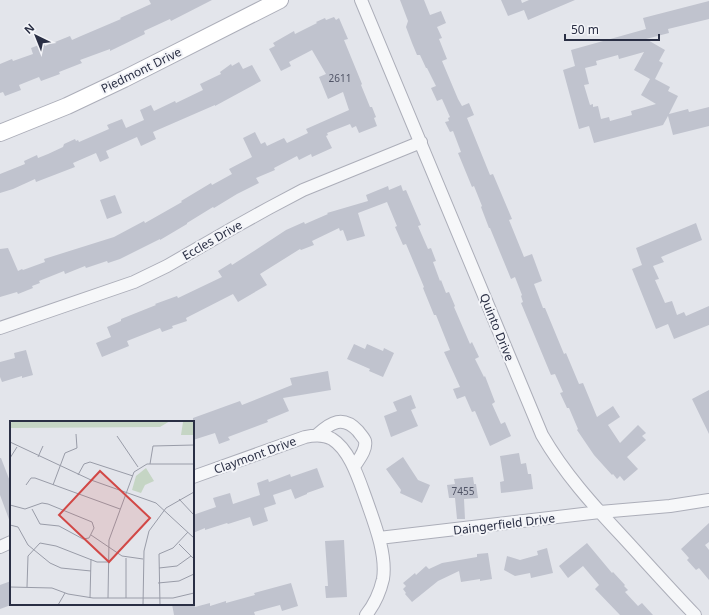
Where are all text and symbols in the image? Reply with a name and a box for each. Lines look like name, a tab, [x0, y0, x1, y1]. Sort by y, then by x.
north arrow	[16, 16, 56, 56]
scale bar	[565, 16, 659, 42]
text: N	[20, 20, 37, 37]
text: 50 m	[571, 21, 599, 38]
street label: Piedmont Drive	[98, 43, 184, 97]
house number: 2611	[329, 71, 351, 85]
street label: Eccles Drive	[179, 216, 245, 264]
street label: Quinto Drive	[476, 291, 518, 364]
inset map	[10, 421, 194, 605]
street label: Claymont Drive	[211, 432, 299, 478]
house number: 7455	[452, 484, 475, 498]
street label: Daingerfield Drive	[452, 509, 556, 539]

